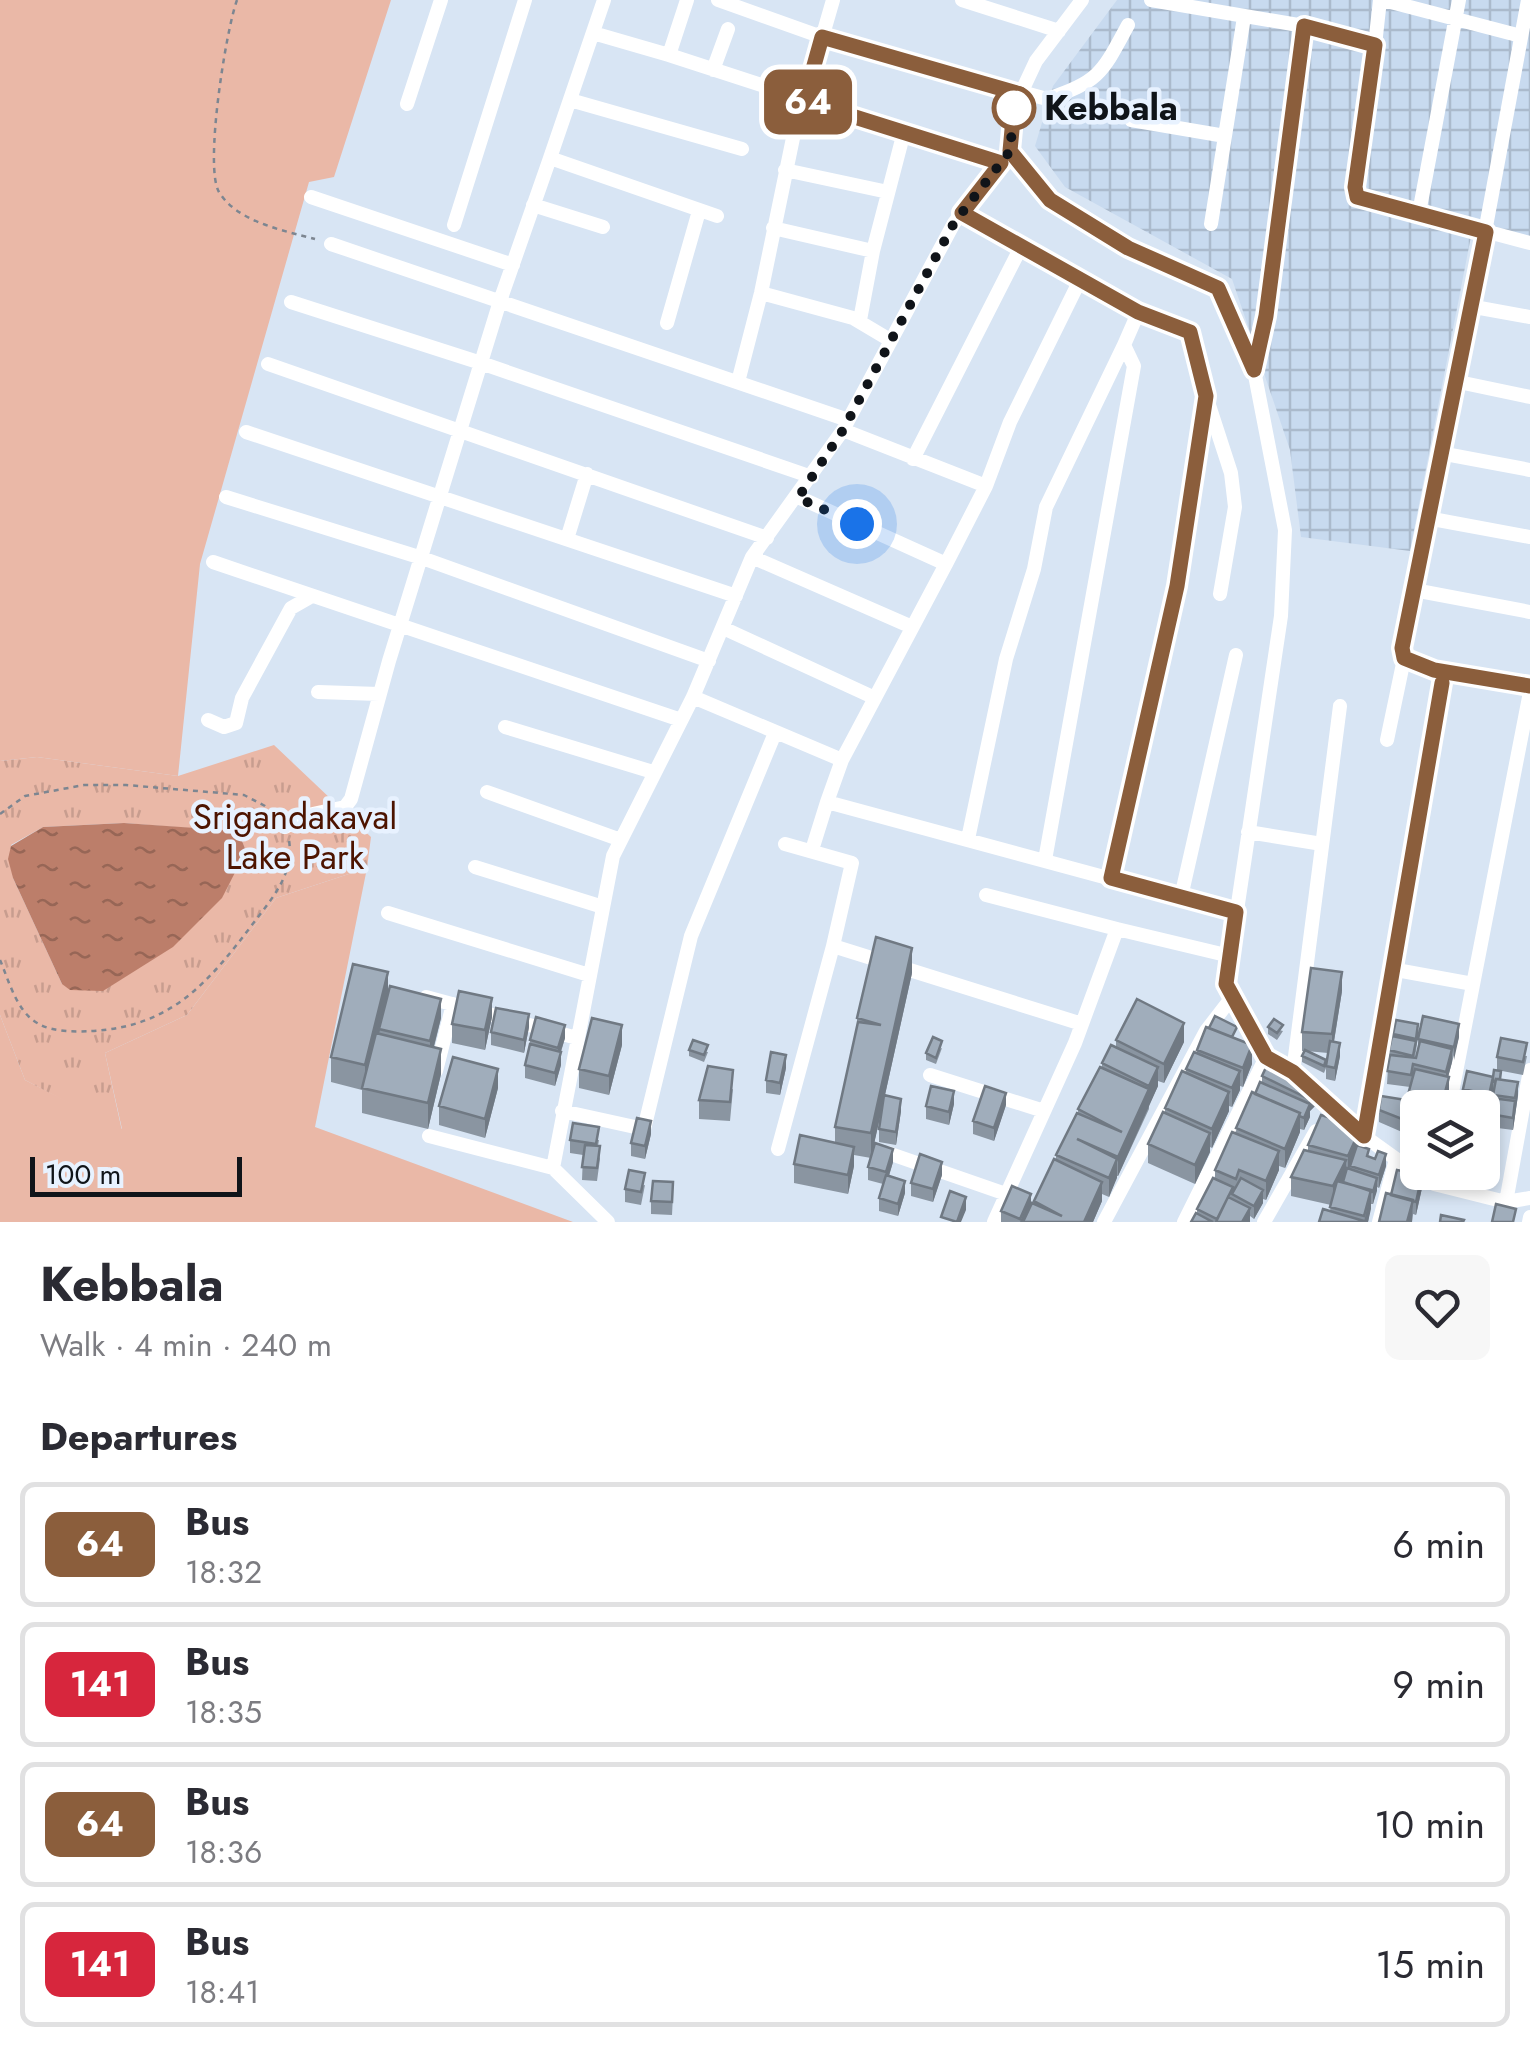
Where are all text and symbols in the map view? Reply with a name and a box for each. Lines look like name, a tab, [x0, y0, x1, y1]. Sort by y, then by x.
line badge: 64	[763, 70, 853, 134]
text: 64	[784, 77, 832, 127]
place label: Kebbala	[1044, 83, 1178, 133]
marker: Kebbala	[993, 87, 1035, 129]
your location	[832, 499, 882, 549]
park label: Srigandakaval Lake Park	[193, 792, 397, 882]
map controls	[1400, 1090, 1500, 1190]
button: layers	[1400, 1090, 1500, 1190]
scale bar	[30, 1152, 242, 1196]
text: 100 m	[45, 1154, 121, 1195]
text: Kebbala	[40, 1250, 224, 1319]
button: heart	[1385, 1255, 1490, 1360]
text: Walk · 4 min · 240 m	[40, 1322, 332, 1368]
text: Departures	[40, 1409, 237, 1464]
text: Bus	[185, 1494, 249, 1549]
text: 6 min	[1392, 1517, 1485, 1572]
text: 64	[76, 1519, 124, 1569]
text: 18:32	[185, 1549, 262, 1595]
text: Bus	[185, 1634, 249, 1689]
text: 9 min	[1392, 1657, 1485, 1712]
text: 141	[70, 1659, 130, 1709]
text: 18:35	[185, 1689, 262, 1735]
text: Bus	[185, 1774, 249, 1829]
text: 10 min	[1374, 1797, 1485, 1852]
text: 64	[76, 1799, 124, 1849]
text: 18:36	[185, 1829, 262, 1875]
text: Bus	[185, 1914, 249, 1969]
text: 15 min	[1376, 1937, 1485, 1992]
text: 141	[70, 1939, 130, 1989]
text: 18:41	[185, 1969, 260, 2015]

